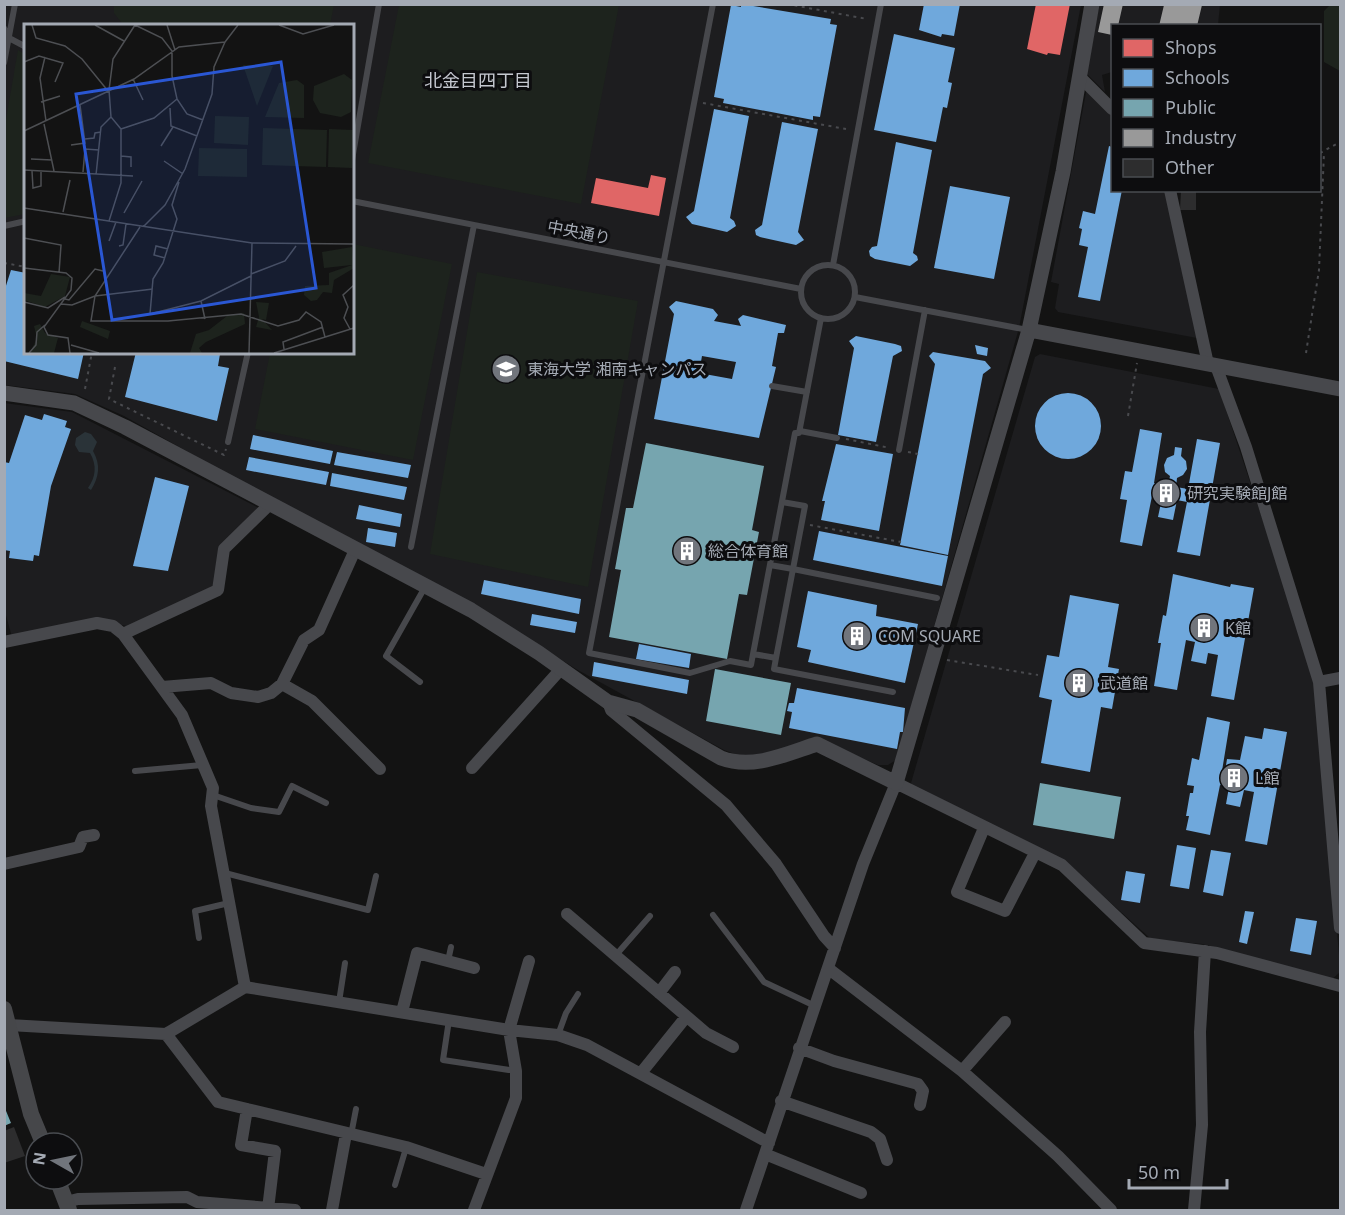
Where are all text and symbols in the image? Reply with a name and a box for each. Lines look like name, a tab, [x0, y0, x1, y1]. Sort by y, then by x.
inset map	[24, 24, 354, 354]
legend	[1111, 24, 1321, 192]
text: Shops	[1165, 35, 1217, 59]
text: Schools	[1165, 65, 1230, 89]
district label: 北金目四丁目	[424, 68, 532, 92]
text: Public	[1165, 95, 1216, 119]
text: Industry	[1165, 125, 1237, 149]
text: Other	[1165, 155, 1215, 179]
street label: 中央通り	[545, 215, 613, 249]
school or university icon: 東海大学 湘南キャンパス	[490, 353, 522, 385]
place label: 東海大学 湘南キャンパス	[527, 358, 707, 380]
building icon: 研究実験館J館	[1150, 477, 1182, 509]
place label: 研究実験館J館	[1187, 482, 1287, 504]
building icon: 総合体育館	[671, 535, 703, 567]
place label: 総合体育館	[708, 540, 788, 562]
building icon: K館	[1188, 612, 1220, 644]
place label: K館	[1225, 617, 1251, 639]
building icon: COM SQUARE	[841, 620, 873, 652]
place label: COM SQUARE	[878, 625, 981, 647]
building icon: 武道館	[1063, 667, 1095, 699]
place label: 武道館	[1100, 672, 1148, 694]
building icon: L館	[1218, 762, 1250, 794]
place label: L館	[1255, 767, 1279, 789]
north arrow	[24, 1131, 84, 1191]
text: N	[27, 1151, 51, 1167]
scale bar	[1129, 1152, 1226, 1190]
text: 50 m	[1138, 1160, 1180, 1184]

